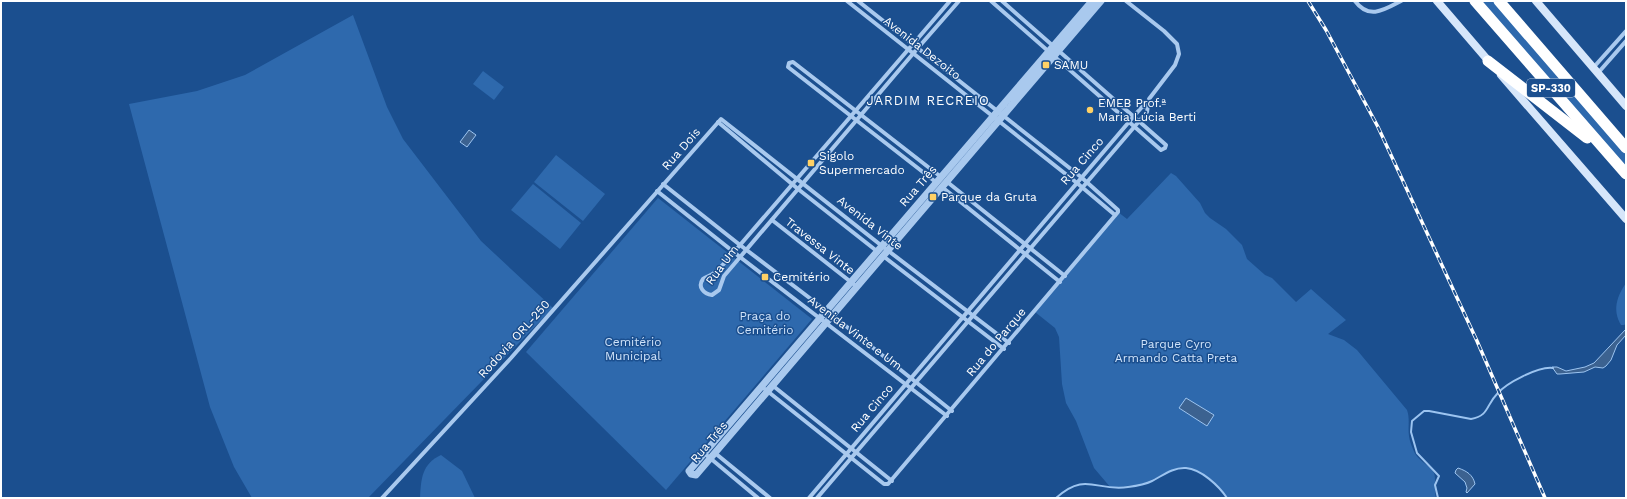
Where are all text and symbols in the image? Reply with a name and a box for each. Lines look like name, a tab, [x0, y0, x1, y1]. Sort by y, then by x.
street label: Avenida Dezoito	[881, 14, 963, 82]
place label: SAMU	[1054, 58, 1088, 72]
marker: SAMU	[1041, 60, 1051, 70]
road number: SP-330	[1527, 79, 1575, 97]
district label: JARDIM RECREIO	[866, 93, 990, 108]
place label: EMEB Prof.ª Maria Lúcia Berti	[1098, 96, 1196, 124]
marker: EMEB Prof.ª Maria Lúcia Berti	[1085, 105, 1095, 115]
street label: Rua Dois	[659, 125, 703, 173]
street label: Rua Cinco	[1057, 134, 1107, 188]
place label: Sigolo Supermercado	[819, 149, 905, 177]
marker: Sigolo Supermercado	[806, 158, 816, 168]
street label: Rua Três	[896, 163, 940, 209]
place label: Parque da Gruta	[941, 190, 1037, 204]
marker: Parque da Gruta	[928, 192, 938, 202]
street label: Avenida Vinte	[834, 193, 906, 253]
street label: Travessa Vinte	[783, 215, 857, 277]
street label: Rua Um	[703, 243, 741, 287]
place label: Cemitério	[773, 270, 830, 284]
marker: Cemitério	[760, 272, 770, 282]
street label: Avenida Vinte e Um	[805, 293, 905, 373]
street label: Rodovia ORL-250	[475, 297, 553, 381]
street label: Rua do Parque	[963, 305, 1029, 379]
park label: Praça do Cemitério	[736, 309, 794, 337]
park label: Cemitério Municipal	[604, 335, 662, 363]
park label: Parque Cyro Armando Catta Preta	[1115, 337, 1237, 365]
street label: Rua Cinco	[848, 381, 896, 435]
street label: Rua Três	[688, 418, 730, 466]

